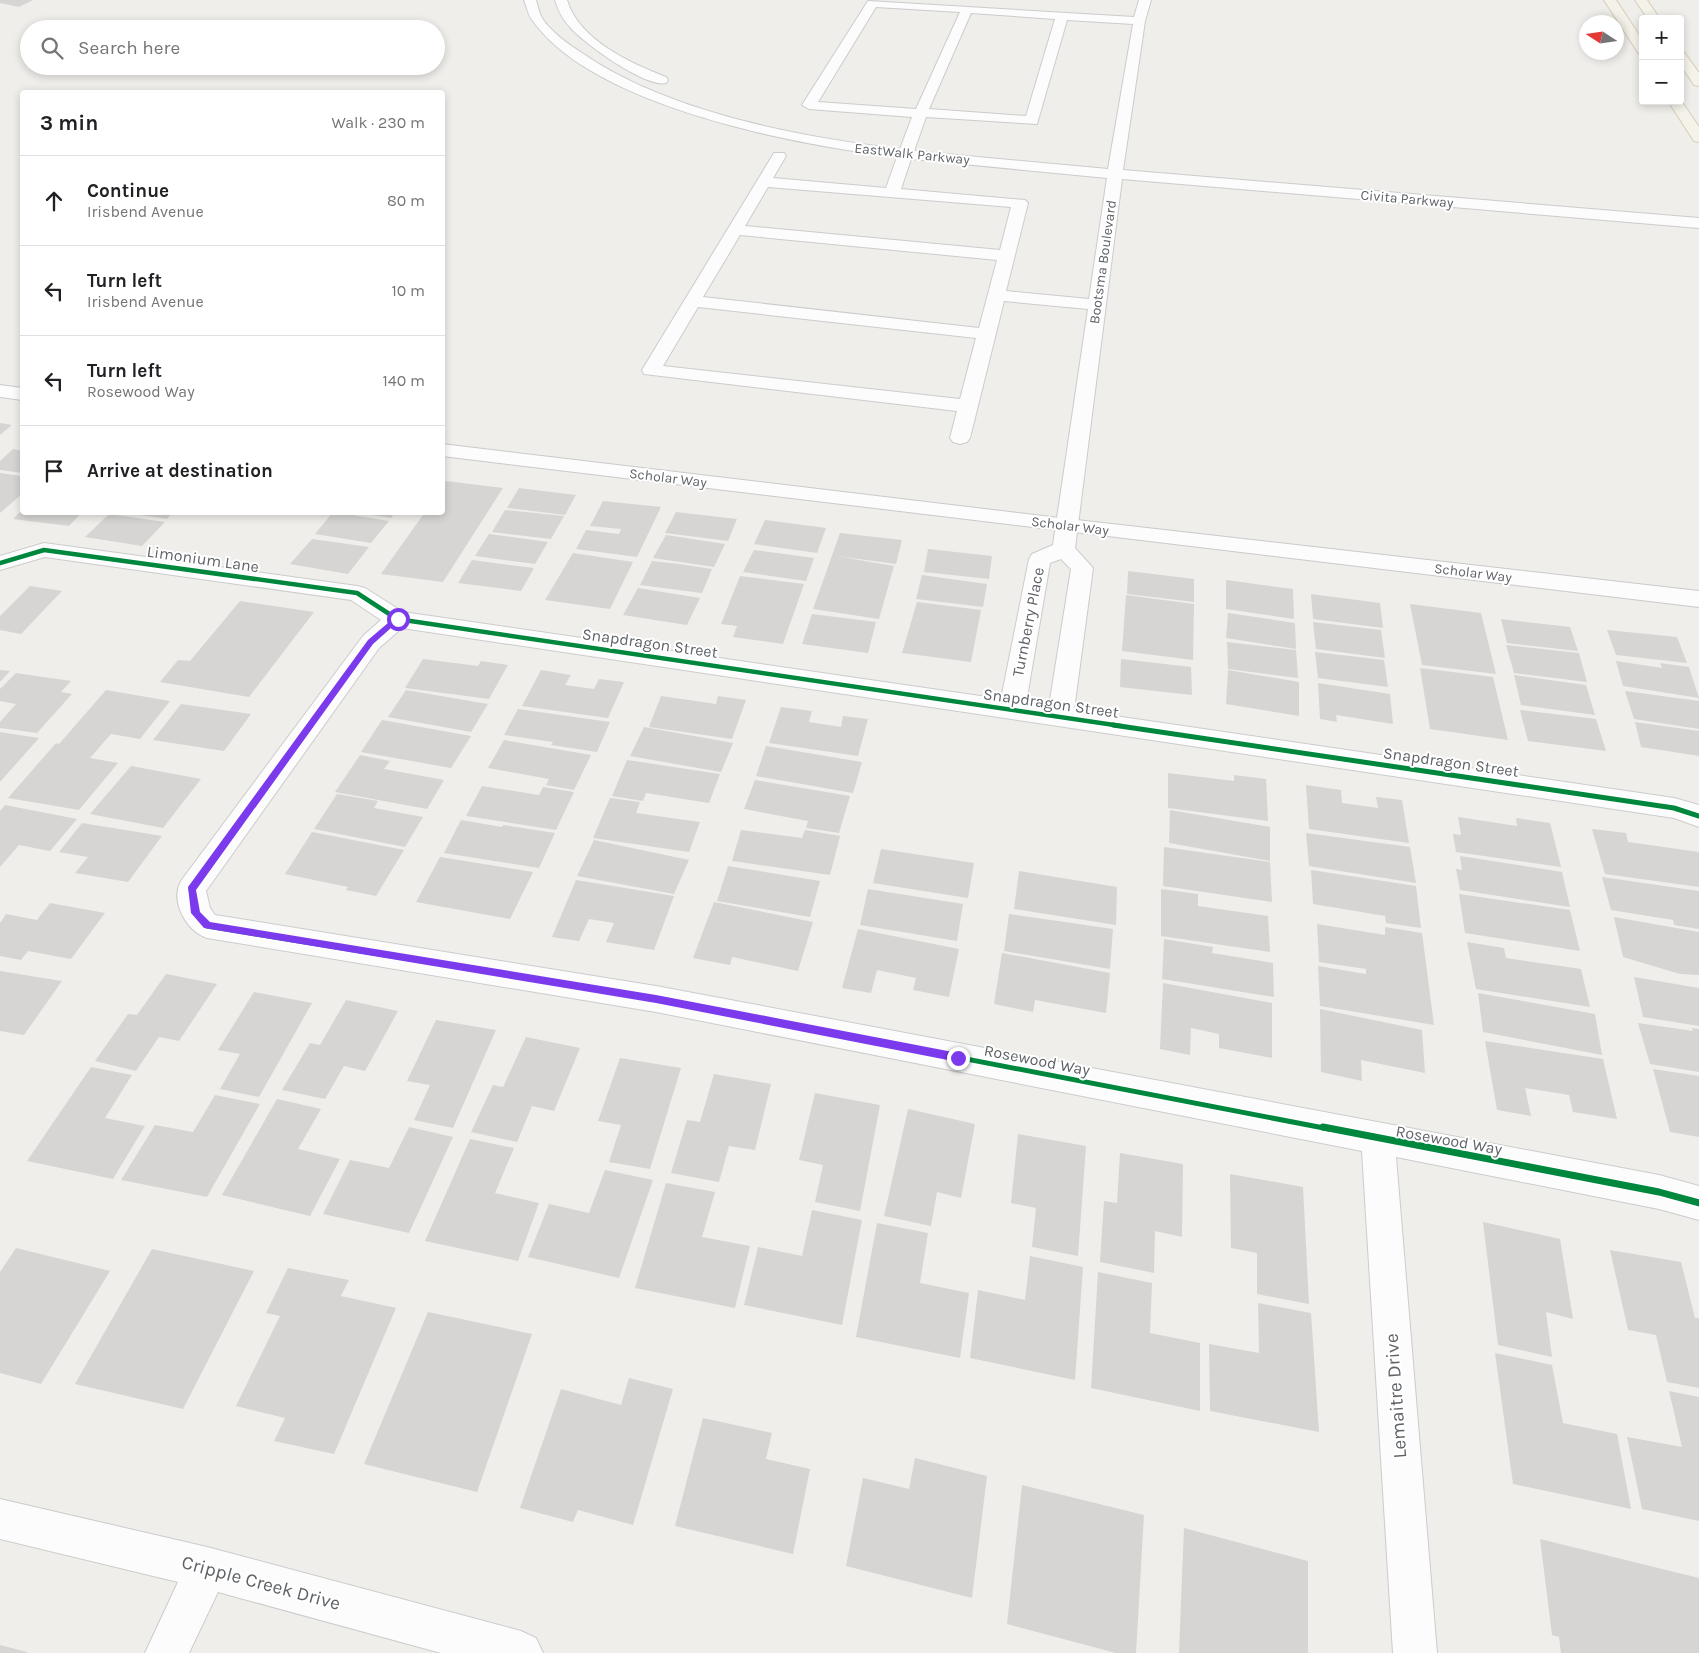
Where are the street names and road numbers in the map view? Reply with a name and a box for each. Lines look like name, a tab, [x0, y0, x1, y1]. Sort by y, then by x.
street label: EastWalk Parkway	[853, 139, 971, 169]
street label: Civita Parkway	[1360, 186, 1455, 212]
street label: Bootsma Boulevard	[1086, 199, 1120, 325]
street label: Scholar Way	[628, 465, 708, 491]
street label: Scholar Way	[1030, 513, 1110, 539]
street label: Limonium Lane	[146, 542, 260, 576]
street label: Scholar Way	[1433, 560, 1513, 586]
street label: Turnberry Place	[1008, 566, 1048, 678]
street label: Snapdragon Street	[581, 624, 719, 662]
street label: Snapdragon Street	[982, 684, 1120, 722]
street label: Snapdragon Street	[1382, 743, 1520, 781]
street label: Rosewood Way	[982, 1040, 1092, 1080]
street label: Rosewood Way	[1394, 1121, 1504, 1159]
street label: Lemaitre Drive	[1381, 1333, 1411, 1459]
street label: Cripple Creek Drive	[179, 1551, 343, 1615]

